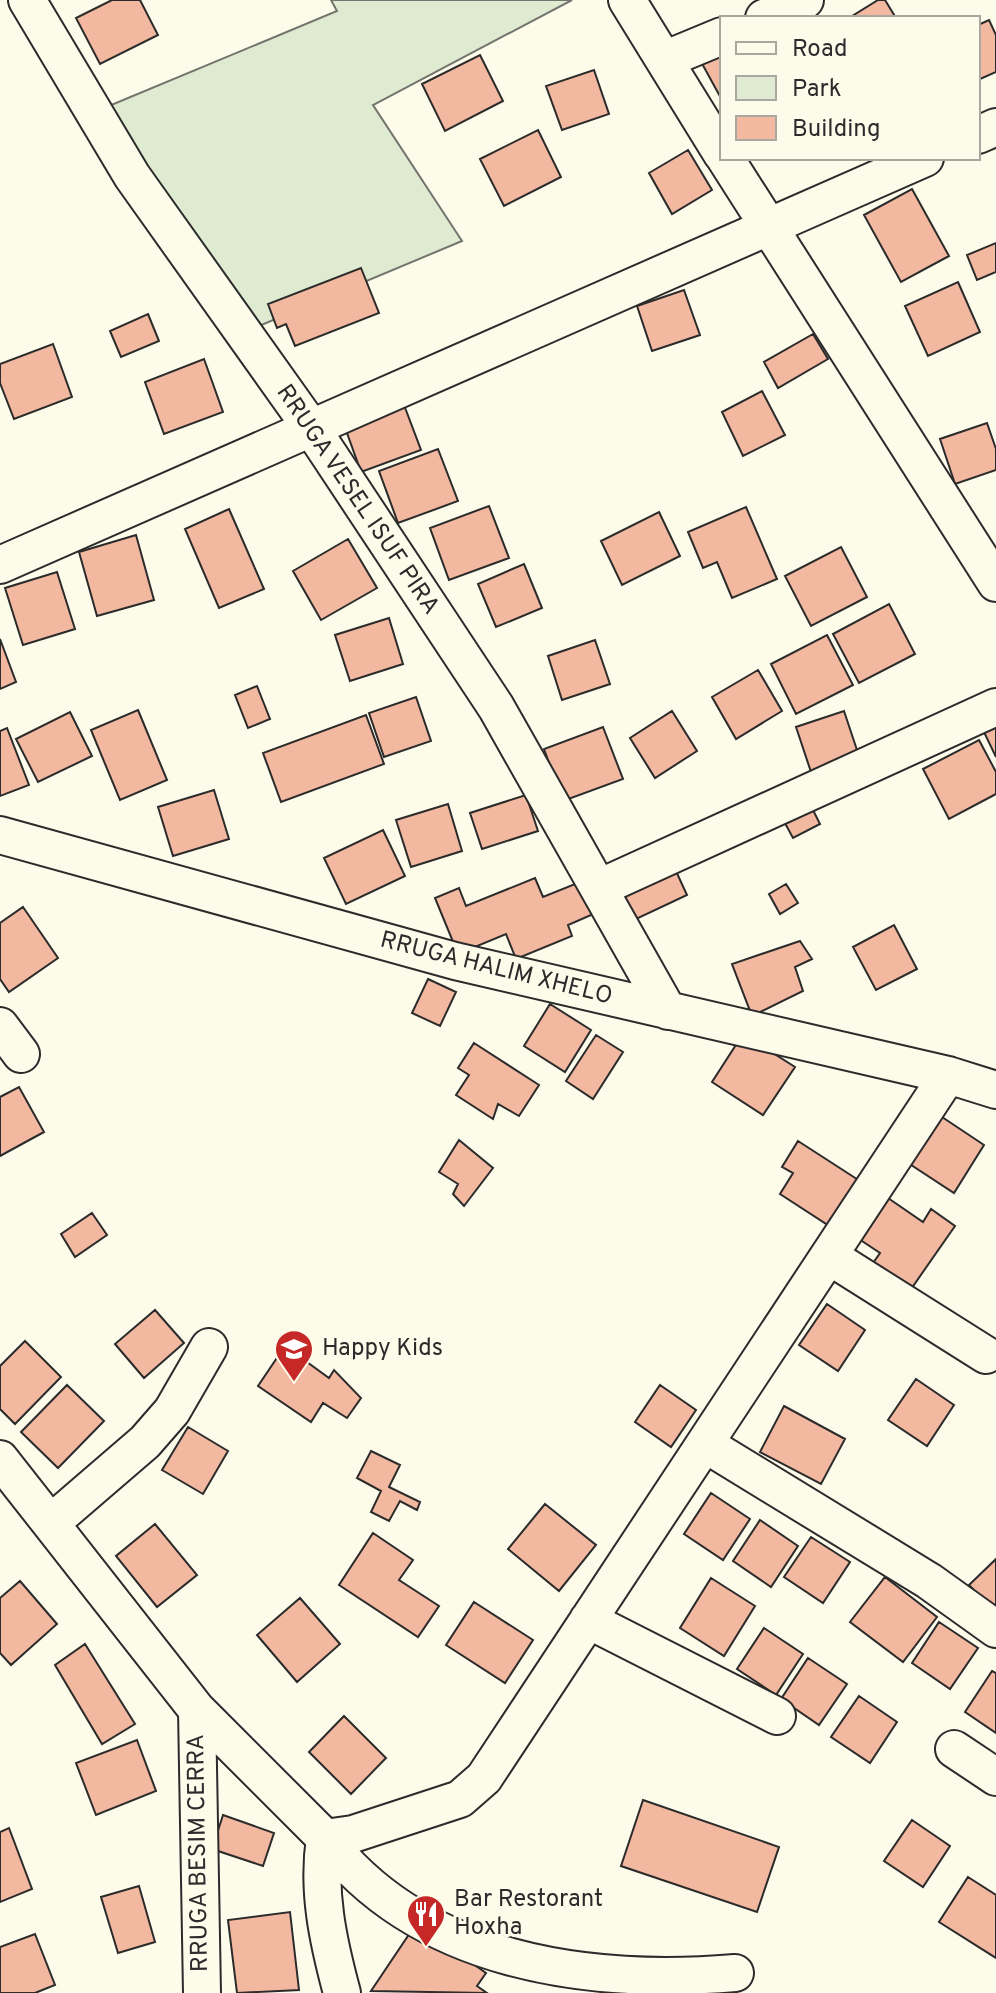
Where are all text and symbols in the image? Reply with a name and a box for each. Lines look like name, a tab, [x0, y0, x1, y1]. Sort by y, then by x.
legend	[720, 16, 980, 160]
text: Road	[792, 35, 848, 65]
text: Park	[792, 75, 842, 105]
text: Building	[792, 115, 881, 145]
street label: RRUGA VESEL ISUF PIRA	[269, 379, 445, 621]
street label: RRUGA HALIM XHELO	[377, 926, 615, 1012]
school or university icon: Happy Kids	[273, 1328, 315, 1383]
place label: Happy Kids	[322, 1334, 443, 1364]
street label: RRUGA BESIM CERRA	[182, 1734, 216, 1972]
place label: Bar Restorant Hoxha	[454, 1885, 603, 1943]
restaurant icon: Bar Restorant Hoxha	[405, 1893, 447, 1948]

